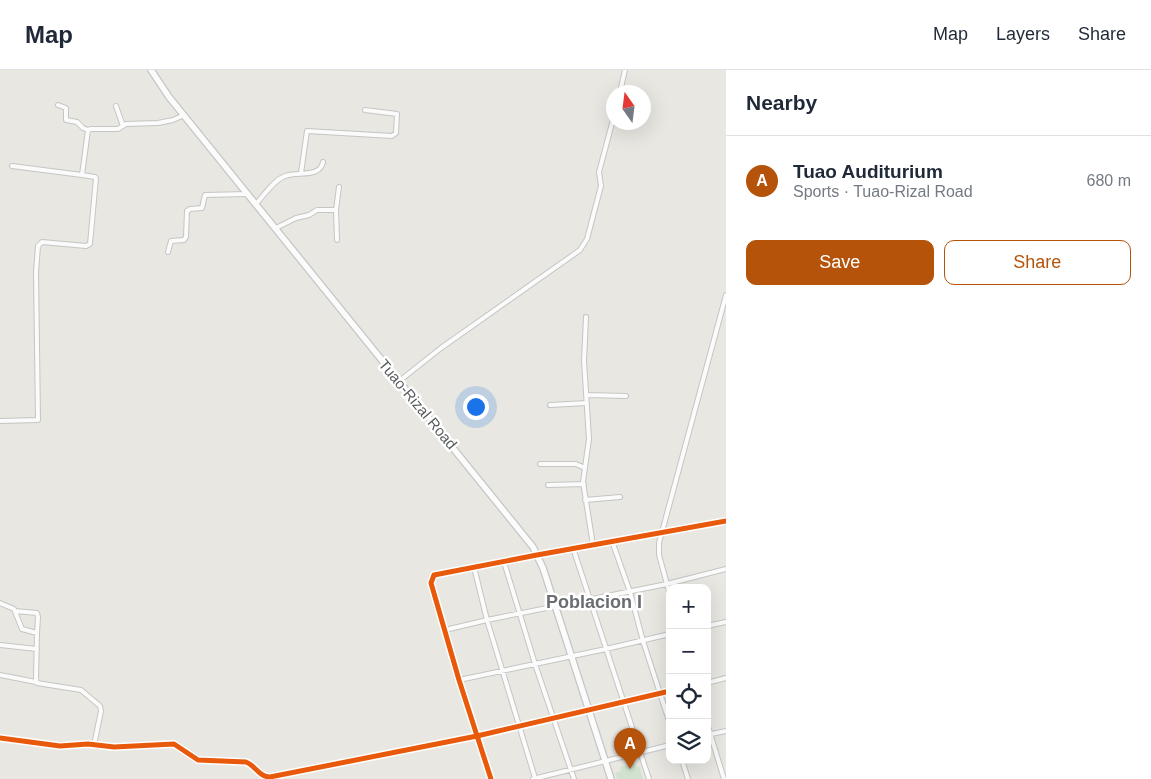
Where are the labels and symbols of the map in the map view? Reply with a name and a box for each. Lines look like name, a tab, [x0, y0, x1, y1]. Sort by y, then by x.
north arrow	[606, 85, 651, 130]
street label: Tuao-Rizal Road	[375, 356, 461, 452]
your location	[463, 394, 489, 420]
district label: Poblacion I	[546, 592, 642, 612]
pin: A	[614, 728, 646, 769]

